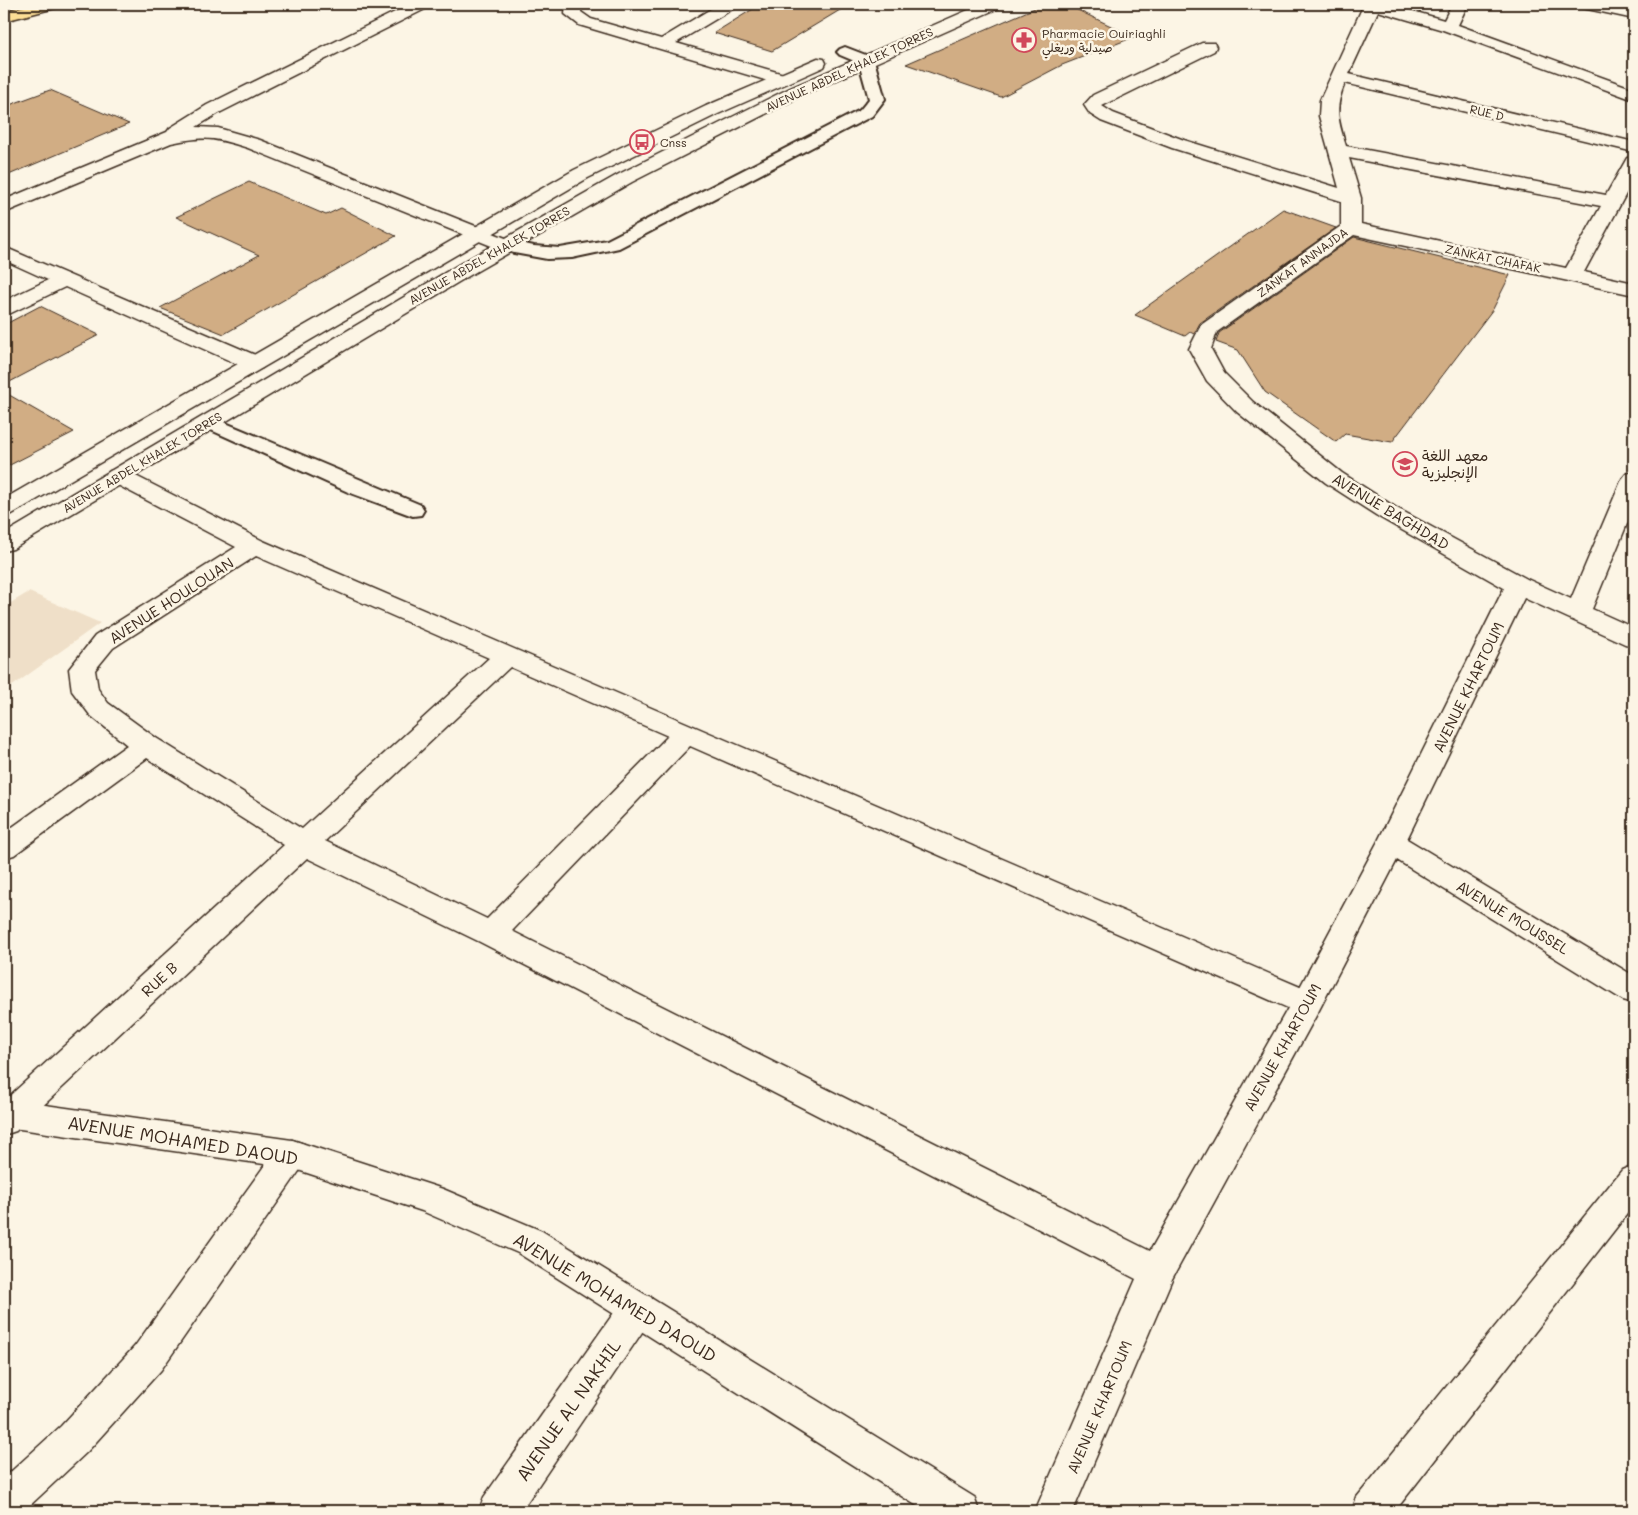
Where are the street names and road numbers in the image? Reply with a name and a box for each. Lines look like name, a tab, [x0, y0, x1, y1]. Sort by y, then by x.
street label: AVENUE ABDEL KHALEK TORRES	[763, 23, 936, 115]
street label: RUE D	[1468, 100, 1506, 124]
street label: AVENUE ABDEL KHALEK TORRES	[406, 202, 573, 308]
street label: ZANKAT ANNAJDA	[1253, 224, 1351, 300]
street label: ZANKAT CHAFAK	[1444, 240, 1543, 276]
street label: AVENUE ABDEL KHALEK TORRES	[59, 408, 225, 516]
street label: AVENUE BAGHDAD	[1329, 468, 1453, 554]
street label: AVENUE HOULOUAN	[105, 552, 237, 648]
street label: AVENUE KHARTOUM	[1428, 618, 1508, 756]
street label: AVENUE MOUSSEL	[1453, 875, 1573, 959]
street label: RUE B	[137, 957, 181, 1001]
street label: AVENUE KHARTOUM	[1239, 980, 1325, 1114]
street label: AVENUE MOHAMED DAOUD	[66, 1110, 300, 1170]
street label: AVENUE MOHAMED DAOUD	[509, 1227, 721, 1367]
street label: AVENUE AL NAKHIL	[510, 1334, 626, 1486]
street label: AVENUE KHARTOUM	[1062, 1337, 1136, 1477]

